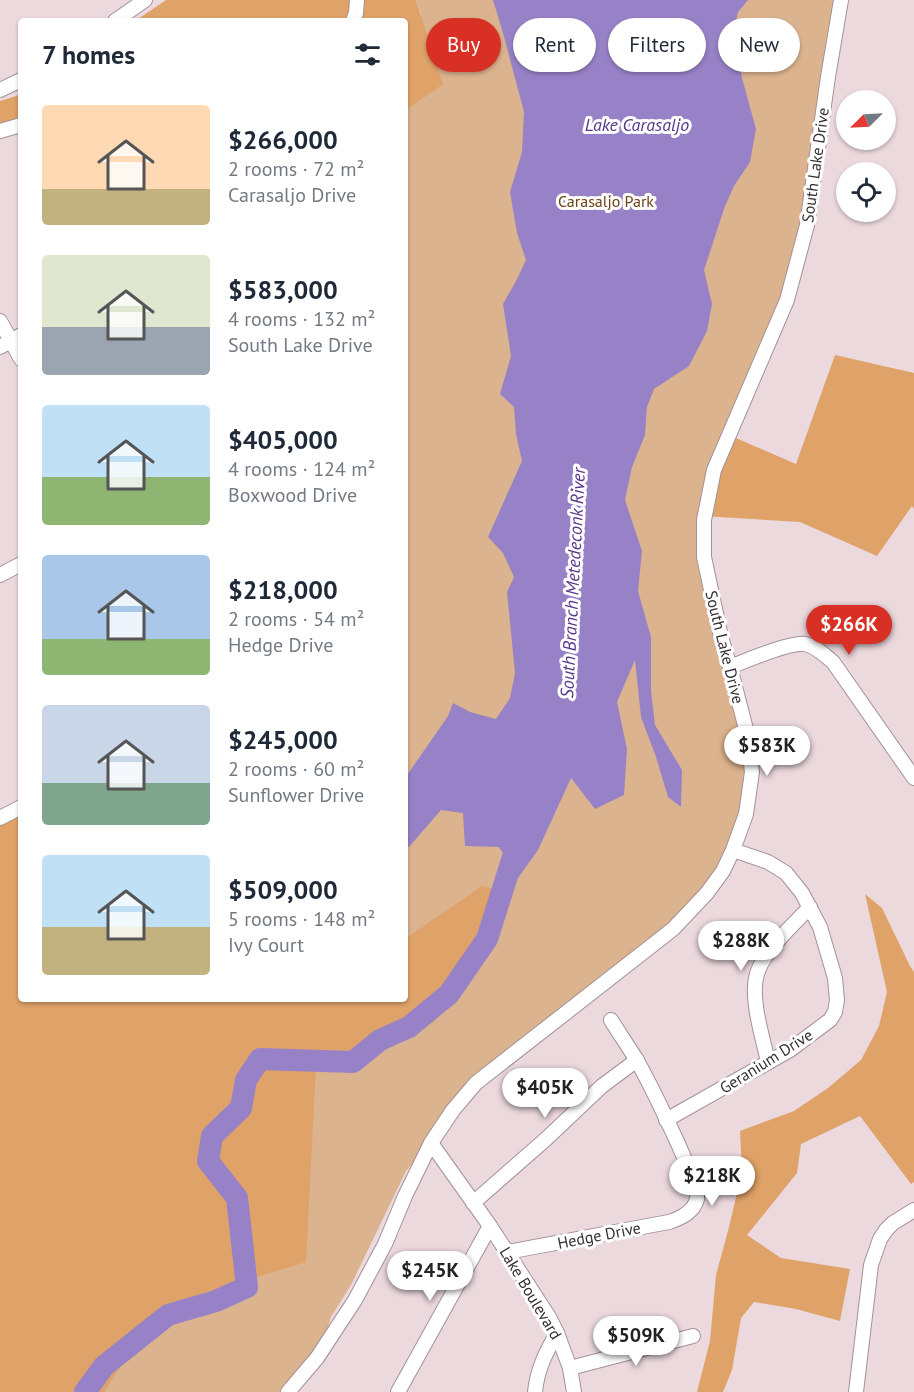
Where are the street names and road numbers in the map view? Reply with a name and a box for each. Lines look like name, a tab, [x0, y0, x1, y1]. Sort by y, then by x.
street label: South Lake Drive	[797, 106, 833, 224]
street label: South Lake Drive	[701, 588, 749, 706]
street label: Geranium Drive	[716, 1024, 816, 1098]
street label: Hedge Drive	[556, 1217, 642, 1253]
street label: Lake Boulevard	[496, 1243, 566, 1343]

